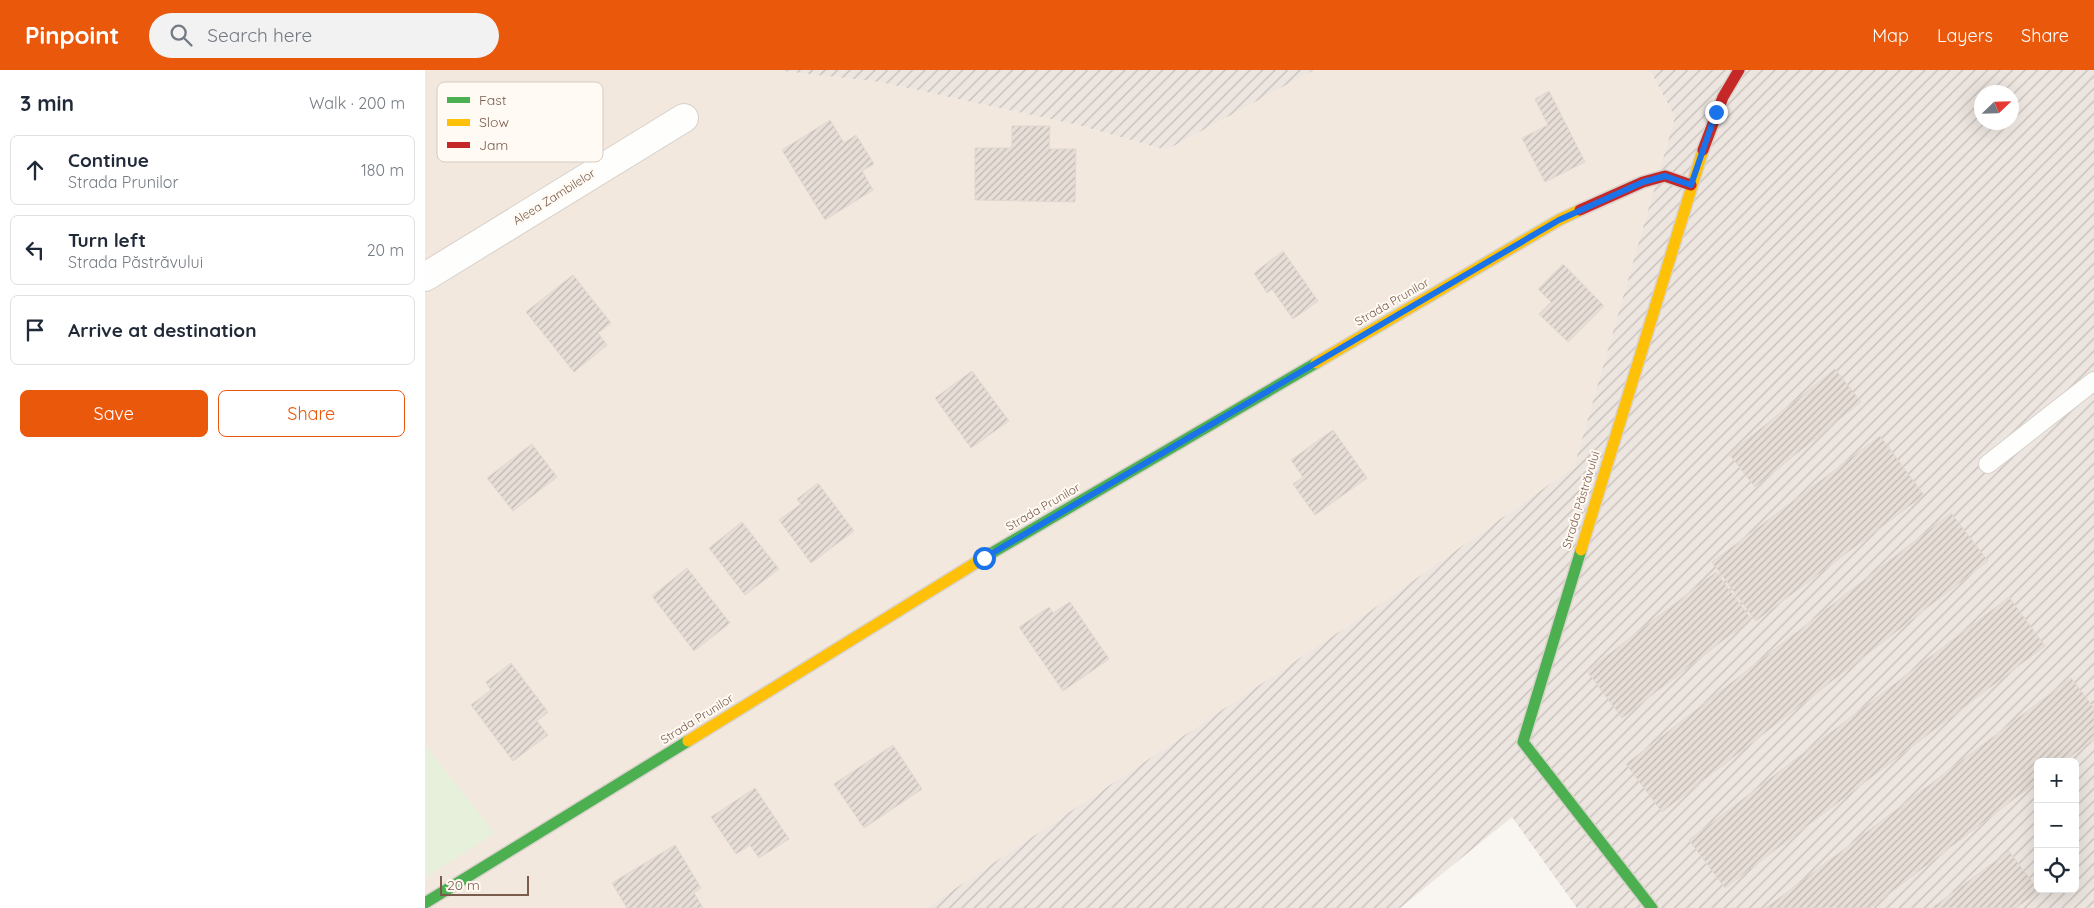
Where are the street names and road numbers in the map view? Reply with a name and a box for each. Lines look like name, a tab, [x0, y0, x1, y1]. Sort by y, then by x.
street label: Aleea Zambilelor	[510, 165, 598, 228]
street label: Strada Prunilor	[1352, 274, 1432, 329]
street label: Strada Păstrăvului	[1559, 449, 1603, 550]
street label: Strada Prunilor	[1003, 479, 1083, 534]
street label: Strada Prunilor	[658, 690, 736, 747]

